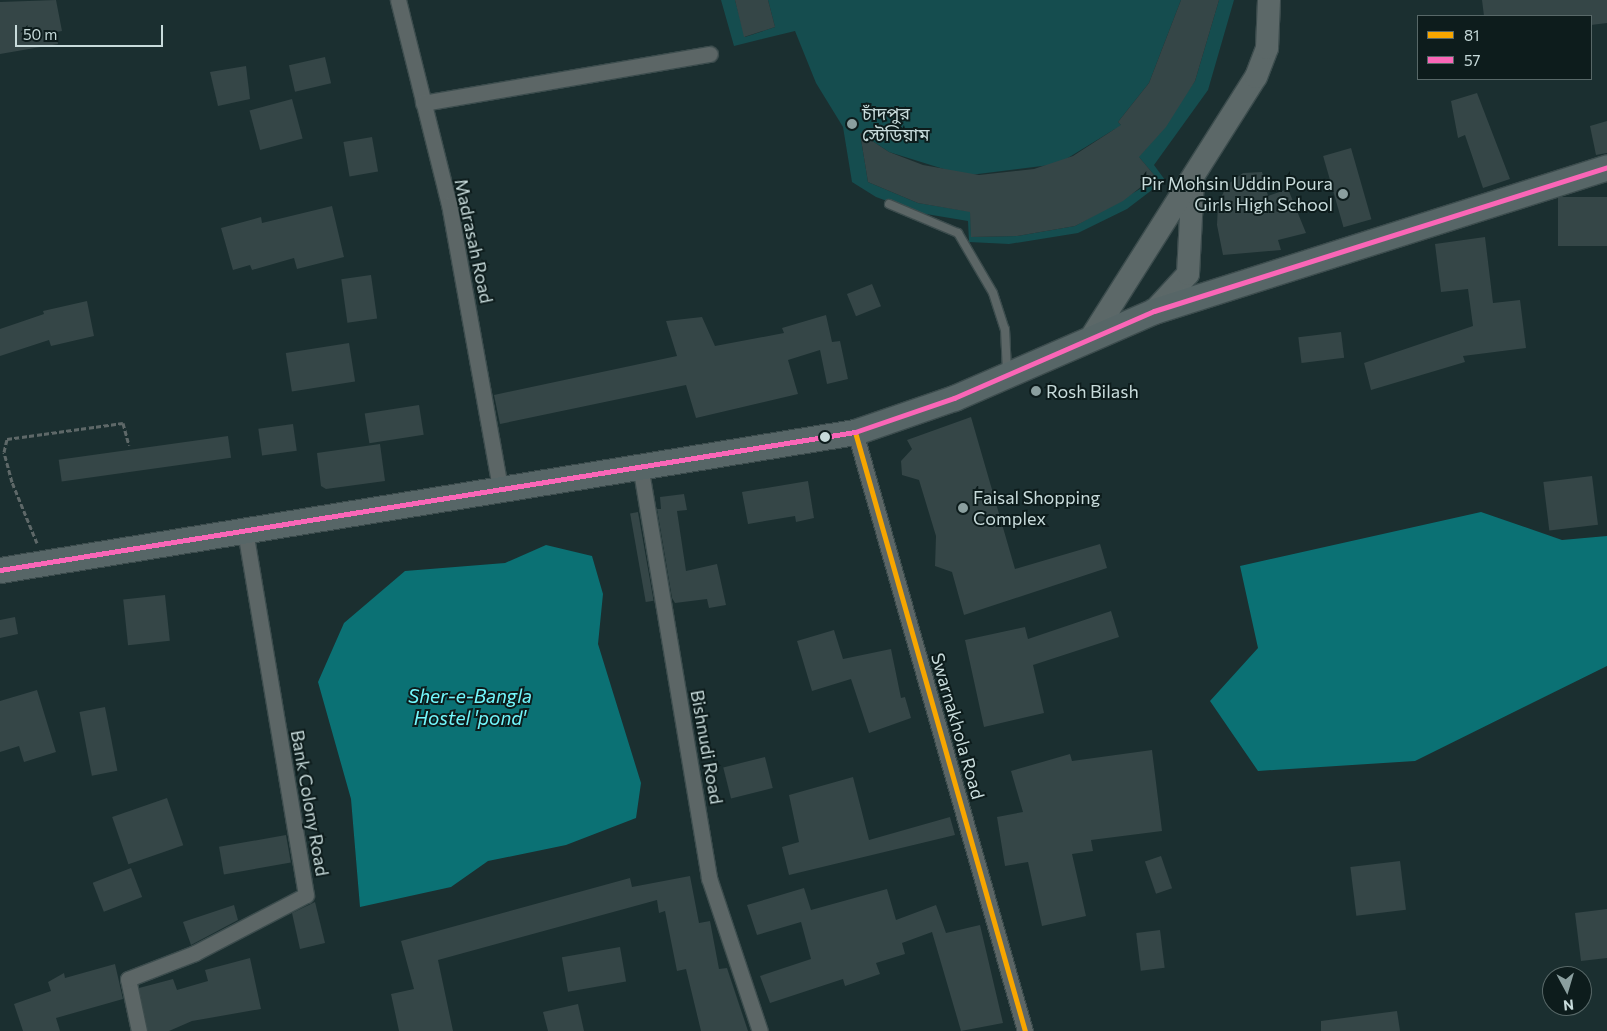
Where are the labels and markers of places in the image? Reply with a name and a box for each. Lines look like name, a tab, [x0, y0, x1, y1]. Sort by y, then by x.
place label: চাঁদপুর স্টেডিয়াম	[862, 103, 929, 146]
marker: চাঁদপুর স্টেডিয়াম	[846, 118, 858, 130]
place label: Pir Mohsin Uddin Poura Girls High School	[1141, 173, 1333, 215]
marker: Pir Mohsin Uddin Poura Girls High School	[1337, 188, 1349, 200]
place label: Rosh Bilash	[1046, 380, 1139, 402]
marker: Rosh Bilash	[1030, 385, 1042, 397]
unlabelled marker	[820, 432, 830, 442]
place label: Faisal Shopping Complex	[973, 487, 1100, 530]
marker: Faisal Shopping Complex	[957, 502, 969, 514]

